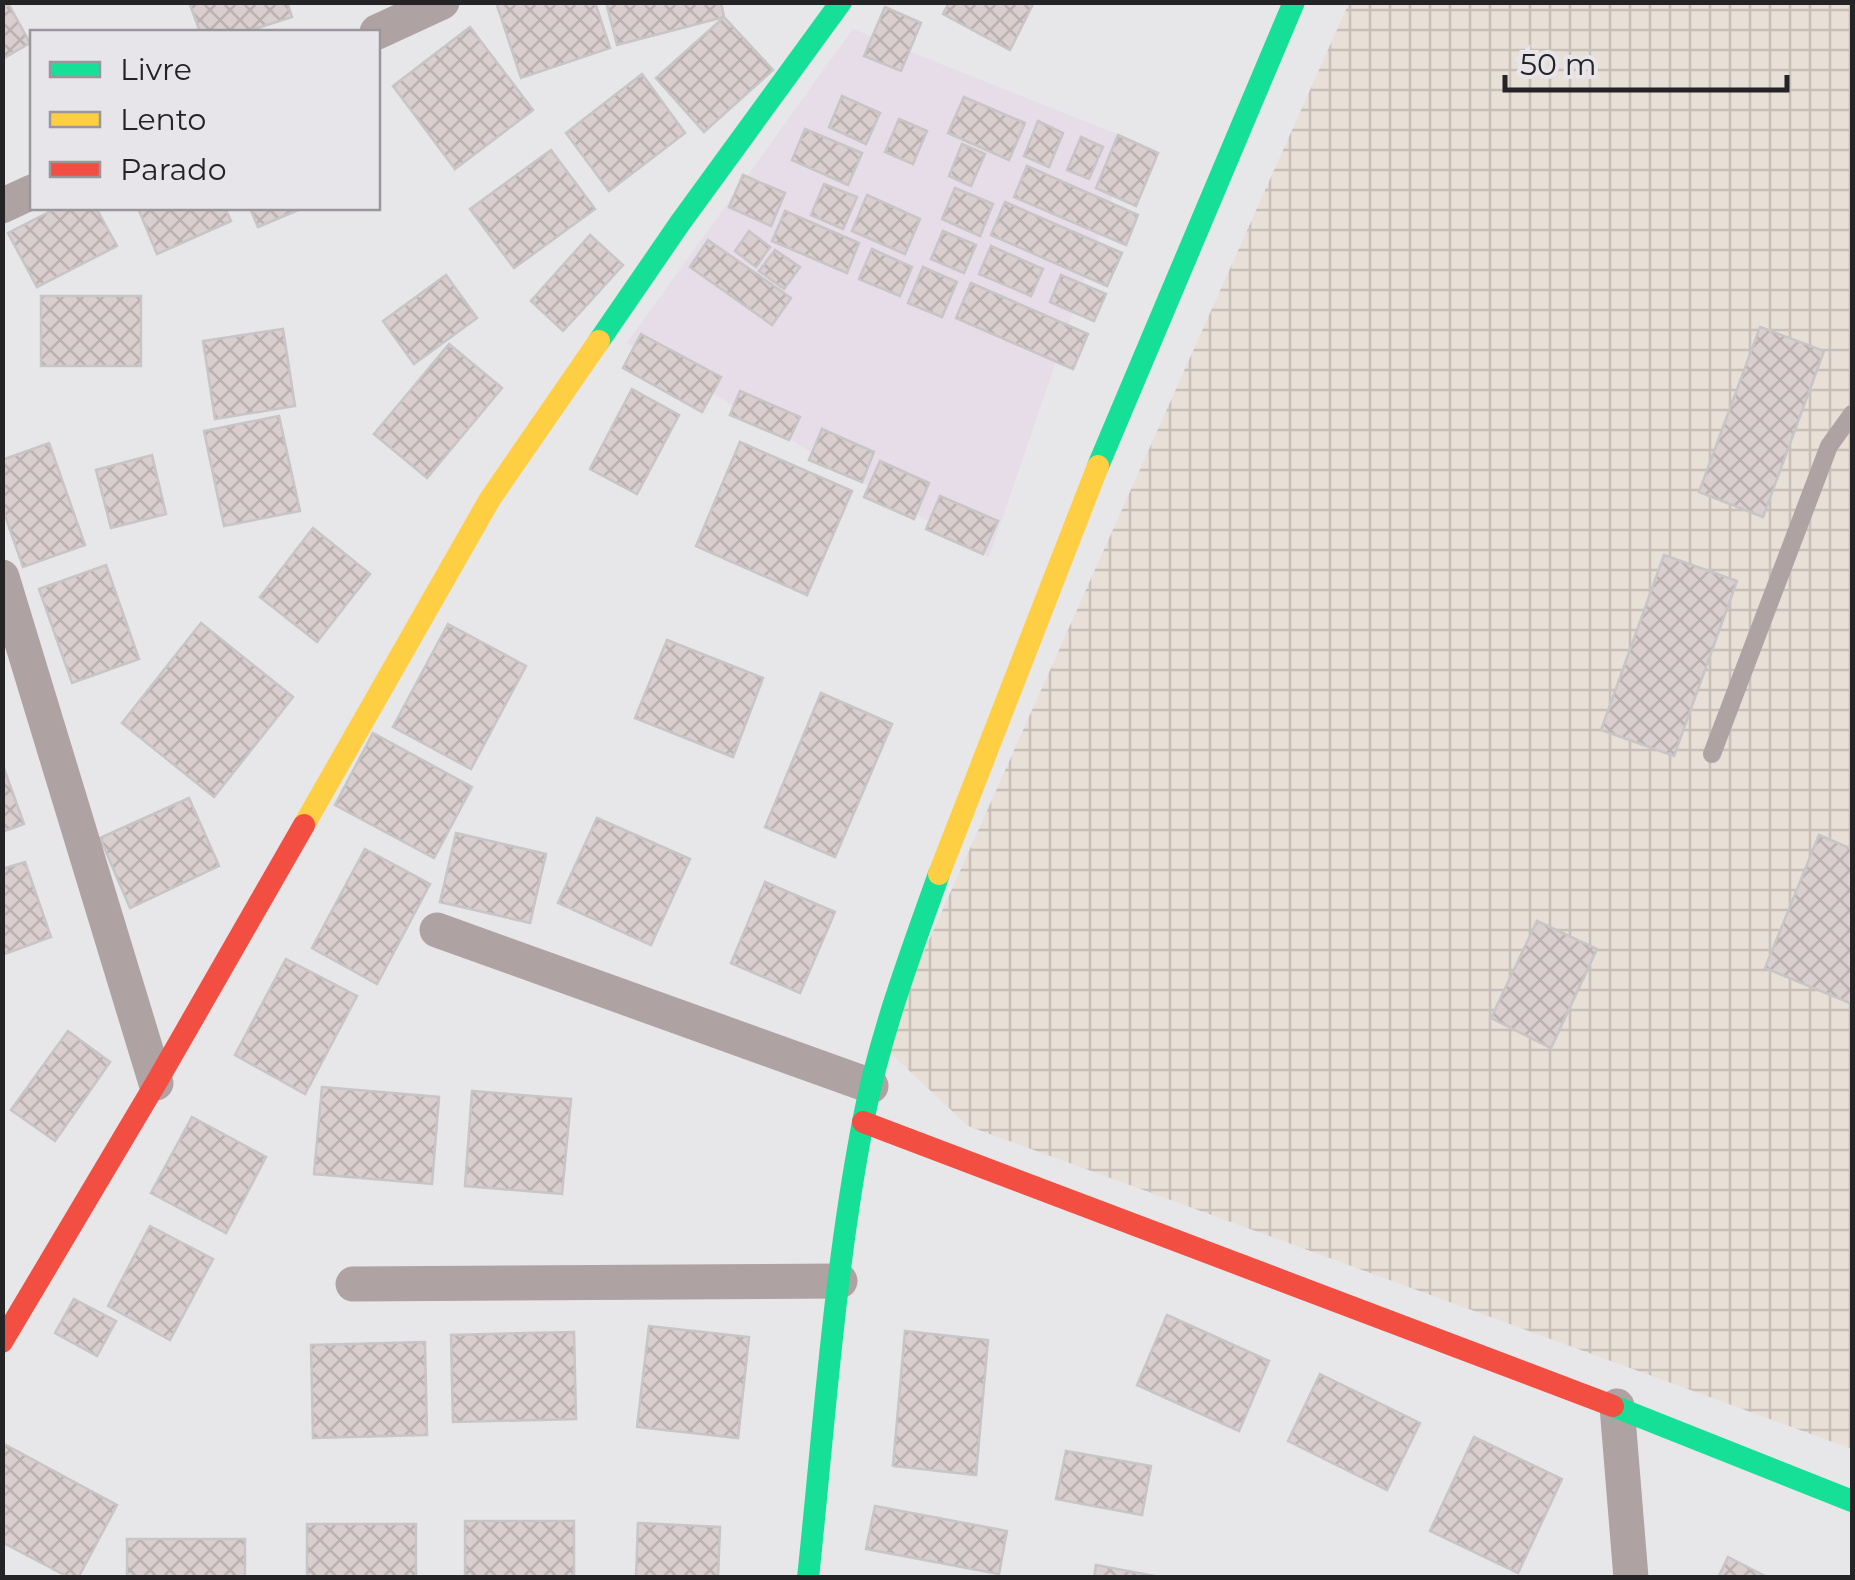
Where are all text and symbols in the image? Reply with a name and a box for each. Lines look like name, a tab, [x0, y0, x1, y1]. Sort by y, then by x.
legend	[30, 30, 380, 210]
scale bar	[1505, 30, 1788, 92]
text: 50 m	[1520, 46, 1597, 83]
text: Livre	[120, 51, 192, 88]
text: Lento	[120, 101, 206, 138]
text: Parado	[120, 151, 226, 188]

